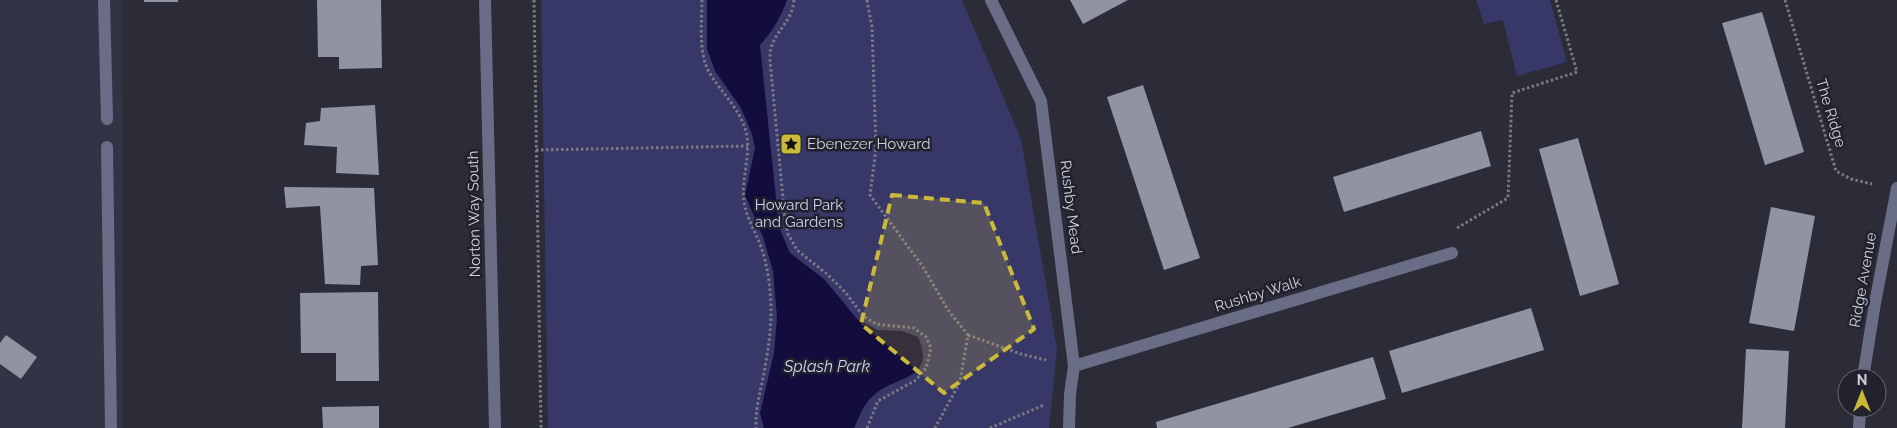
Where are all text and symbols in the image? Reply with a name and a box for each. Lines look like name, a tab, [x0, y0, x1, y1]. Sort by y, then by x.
street label: The Ridge	[1812, 76, 1850, 150]
place icon: Ebenezer Howard	[779, 132, 803, 156]
place label: Ebenezer Howard	[807, 135, 931, 153]
street label: Norton Way South	[464, 151, 484, 277]
street label: Rushby Mead	[1056, 159, 1086, 255]
park label: Howard Park and Gardens	[755, 196, 843, 231]
street label: Ridge Avenue	[1846, 231, 1880, 329]
street label: Rushby Walk	[1212, 272, 1304, 316]
water label: Splash Park	[783, 357, 871, 376]
north arrow	[1837, 368, 1887, 418]
text: N	[1857, 372, 1867, 388]

